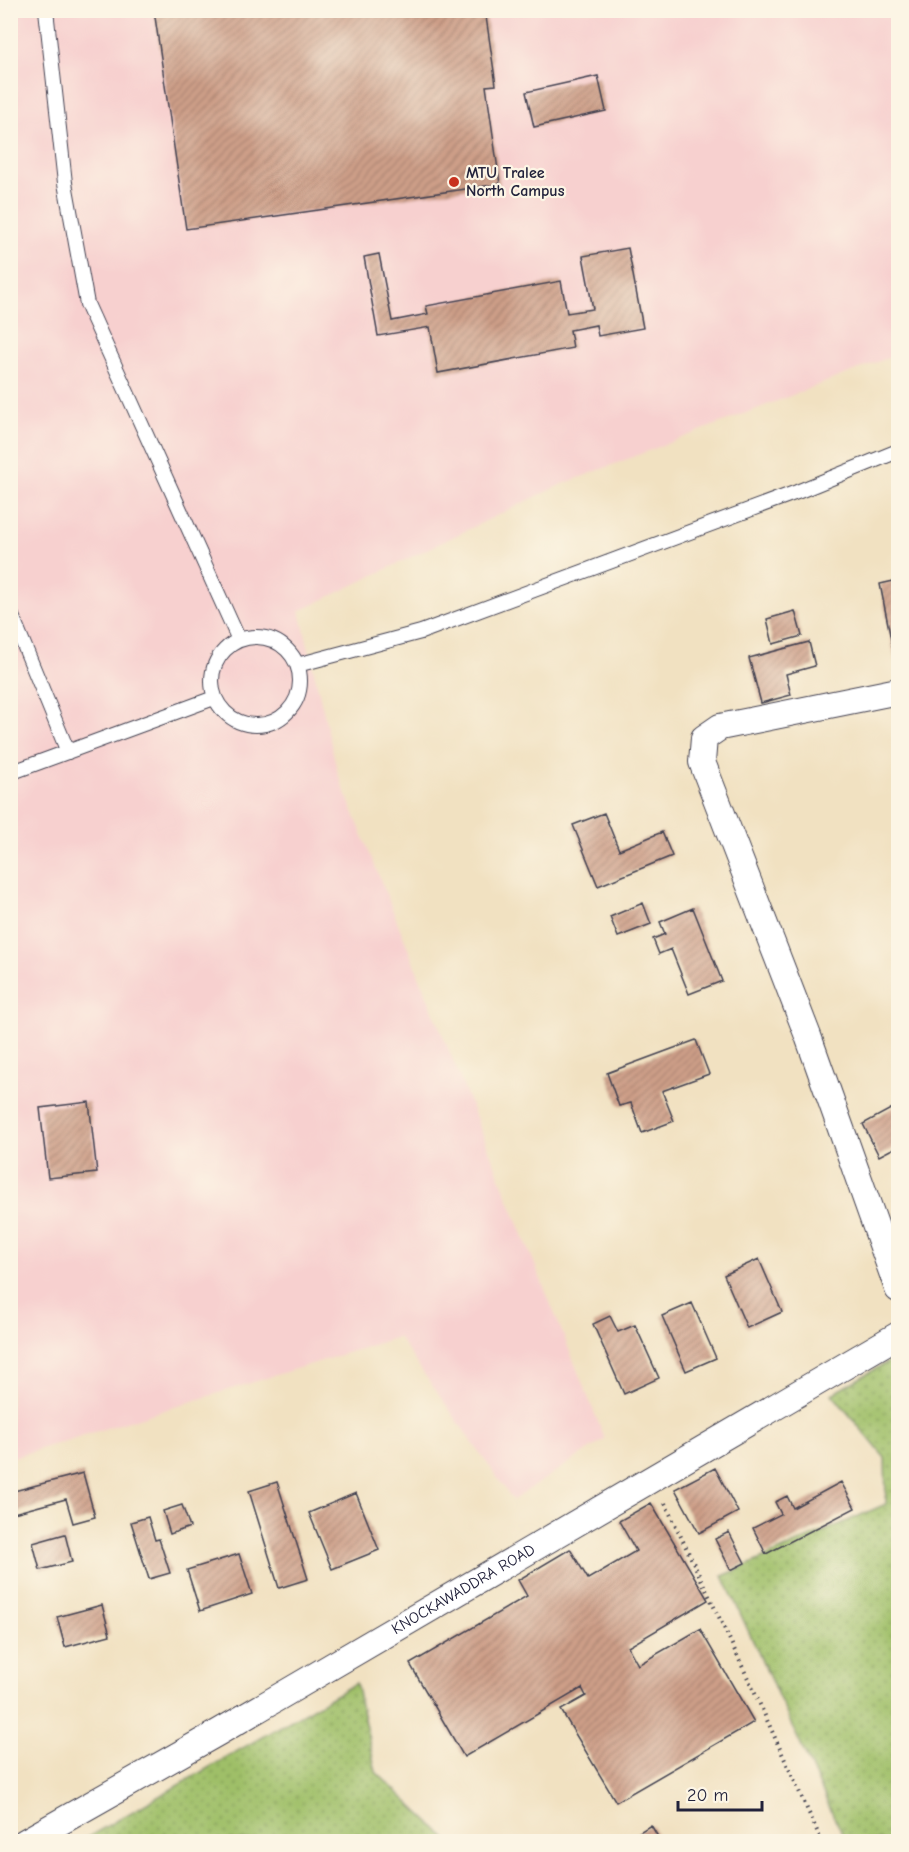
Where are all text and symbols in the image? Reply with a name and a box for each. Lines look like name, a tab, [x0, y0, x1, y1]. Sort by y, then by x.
place label: MTU Tralee North Campus	[466, 164, 565, 200]
marker: MTU Tralee North Campus	[447, 175, 461, 189]
street label: KNOCKAWADDRA ROAD	[388, 1540, 538, 1638]
scale bar	[678, 1774, 762, 1812]
text: 20 m	[687, 1785, 728, 1806]

